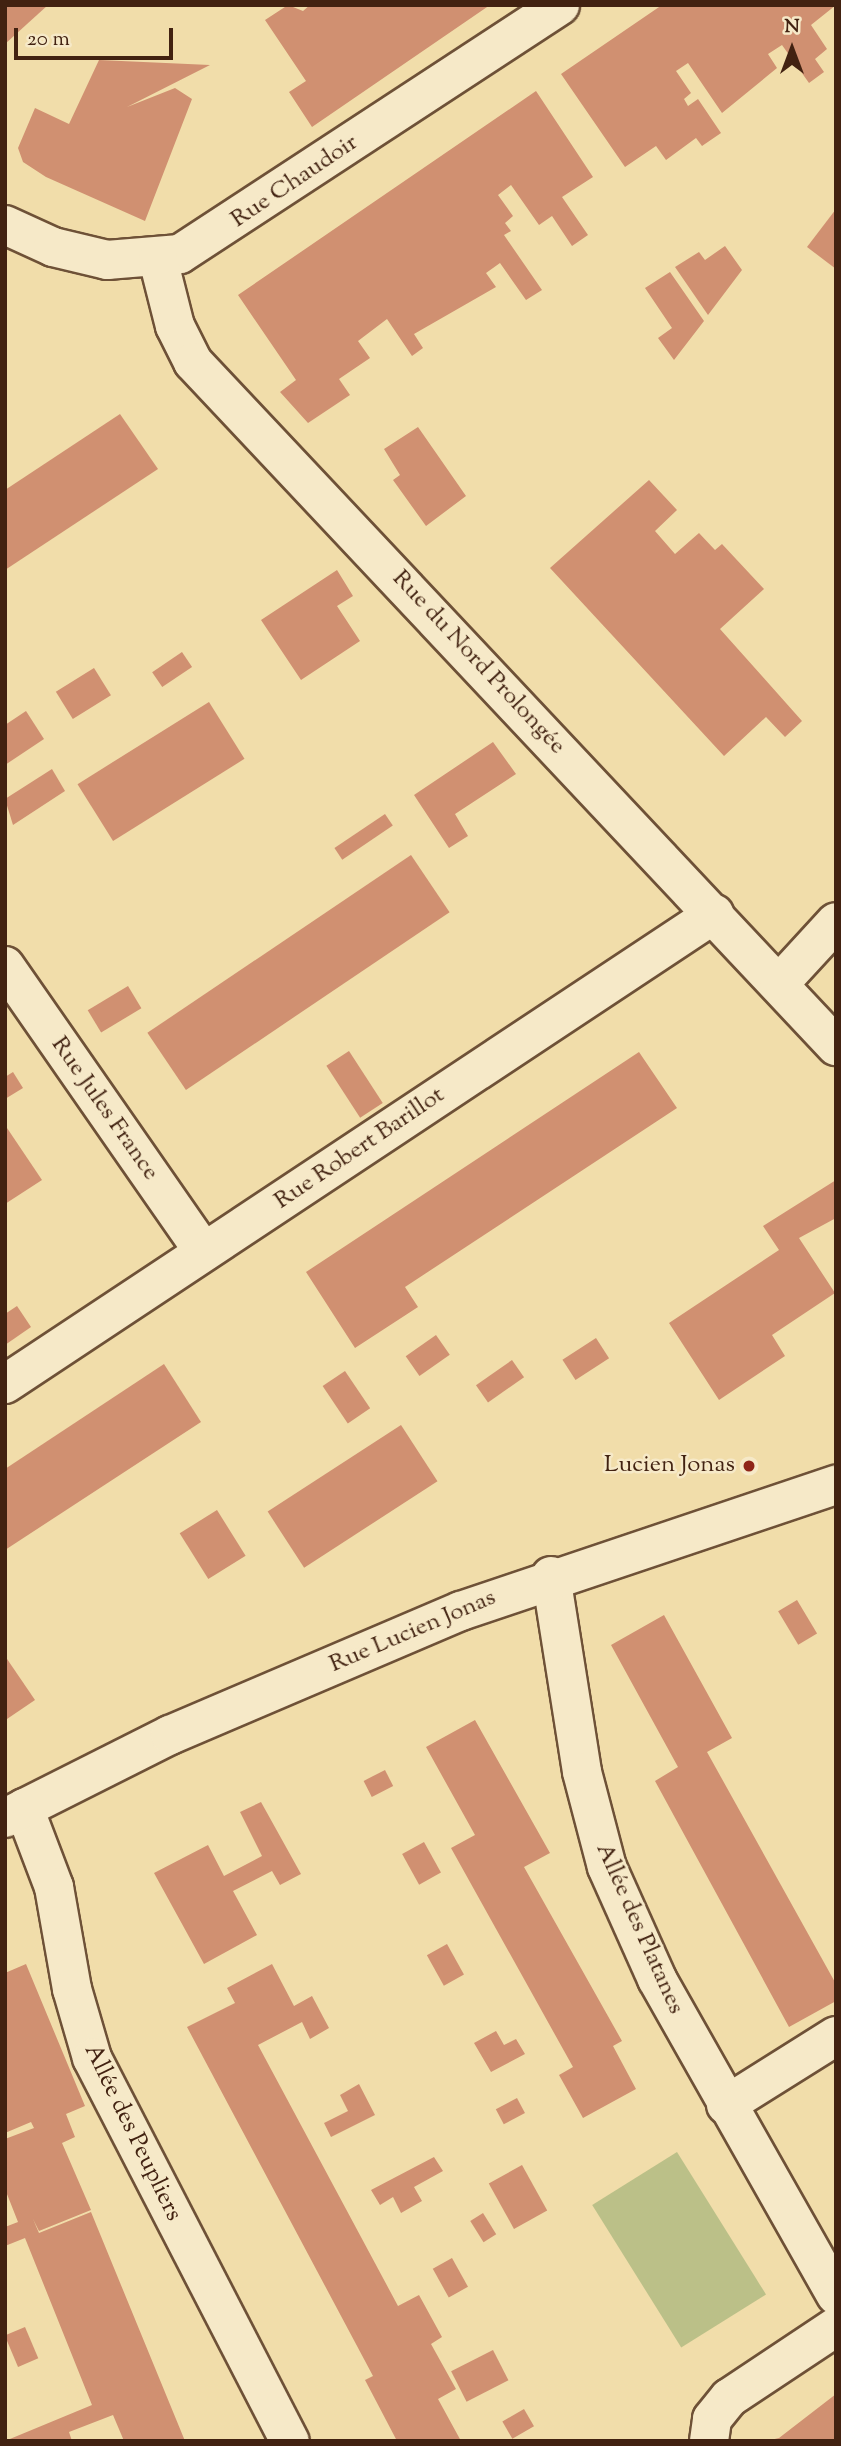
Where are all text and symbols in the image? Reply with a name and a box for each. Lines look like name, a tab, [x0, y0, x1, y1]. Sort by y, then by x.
scale bar	[18, 14, 177, 58]
north arrow	[757, 14, 827, 84]
text: N	[784, 14, 800, 41]
text: 20 m	[27, 25, 70, 55]
street label: Rue Chaudoir	[226, 129, 364, 235]
street label: Rue du Nord Prolongée	[385, 565, 571, 761]
street label: Rue Jules France	[44, 1032, 164, 1186]
street label: Rue Robert Barillot	[270, 1081, 450, 1217]
place label: Lucien Jonas	[604, 1452, 735, 1480]
marker: Lucien Jonas	[741, 1458, 757, 1474]
street label: Rue Lucien Jonas	[326, 1584, 500, 1680]
street label: Allée des Platanes	[588, 1839, 690, 2019]
street label: Allée des Peupliers	[77, 2040, 187, 2226]

